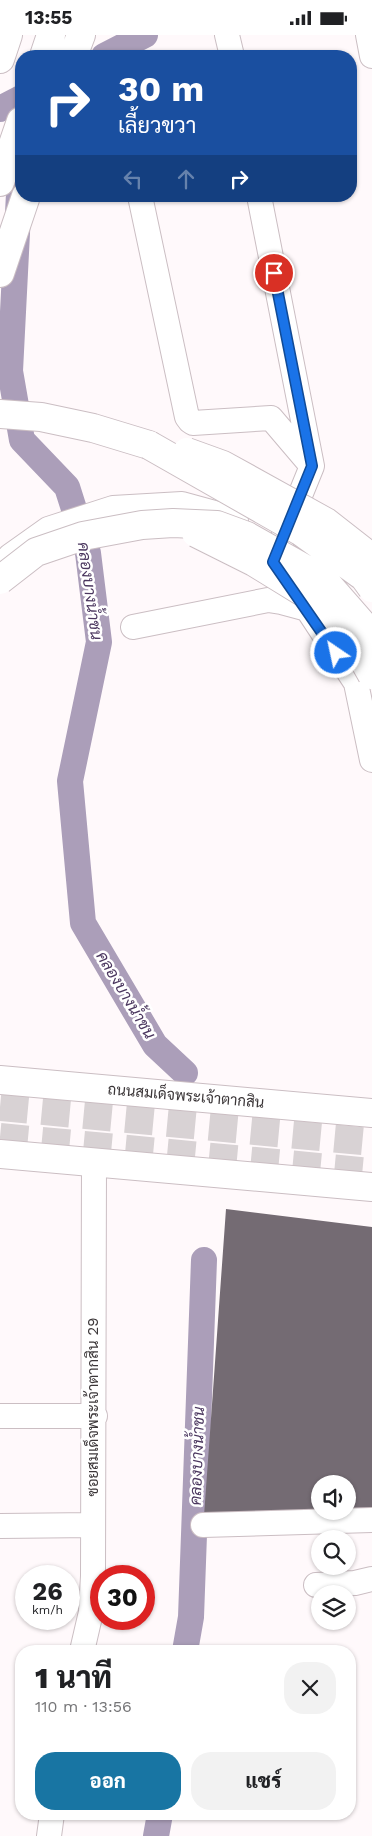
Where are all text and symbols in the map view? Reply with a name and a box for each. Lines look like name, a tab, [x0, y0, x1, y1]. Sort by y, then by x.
text: 13:55	[25, 6, 72, 29]
text: 30 m	[118, 68, 204, 110]
icon: right	[35, 70, 100, 135]
text: เลี้ยวขวา	[118, 113, 196, 138]
icon: left	[119, 165, 147, 193]
icon: ahead	[172, 165, 200, 193]
icon: right	[225, 165, 253, 193]
pin	[253, 252, 295, 294]
icon: arrive	[260, 259, 288, 287]
water label: คลองบางน้ำชน	[74, 540, 111, 641]
position arrow	[309, 626, 361, 678]
water label: คลองบางน้ำชน	[92, 945, 164, 1042]
street label: ถนนสมเด็จพระเจ้าตากสิน	[107, 1078, 265, 1112]
street label: ซอยสมเด็จพระเจ้าตากสิน 29	[82, 1317, 102, 1497]
water label: คลองบางน้ำชน	[181, 1406, 208, 1506]
map controls	[311, 1475, 356, 1630]
button: sound	[311, 1475, 356, 1520]
button: search	[311, 1530, 356, 1575]
speed limit sign: 30	[90, 1565, 155, 1630]
text: 26	[32, 1577, 63, 1606]
button: layers	[311, 1585, 356, 1630]
text: km/h	[32, 1603, 63, 1617]
text: 1 นาที	[35, 1660, 112, 1695]
button: close	[284, 1662, 336, 1714]
text: 110 m · 13:56	[35, 1697, 132, 1716]
button: ออก	[35, 1752, 181, 1810]
button: แชร์	[191, 1752, 336, 1810]

